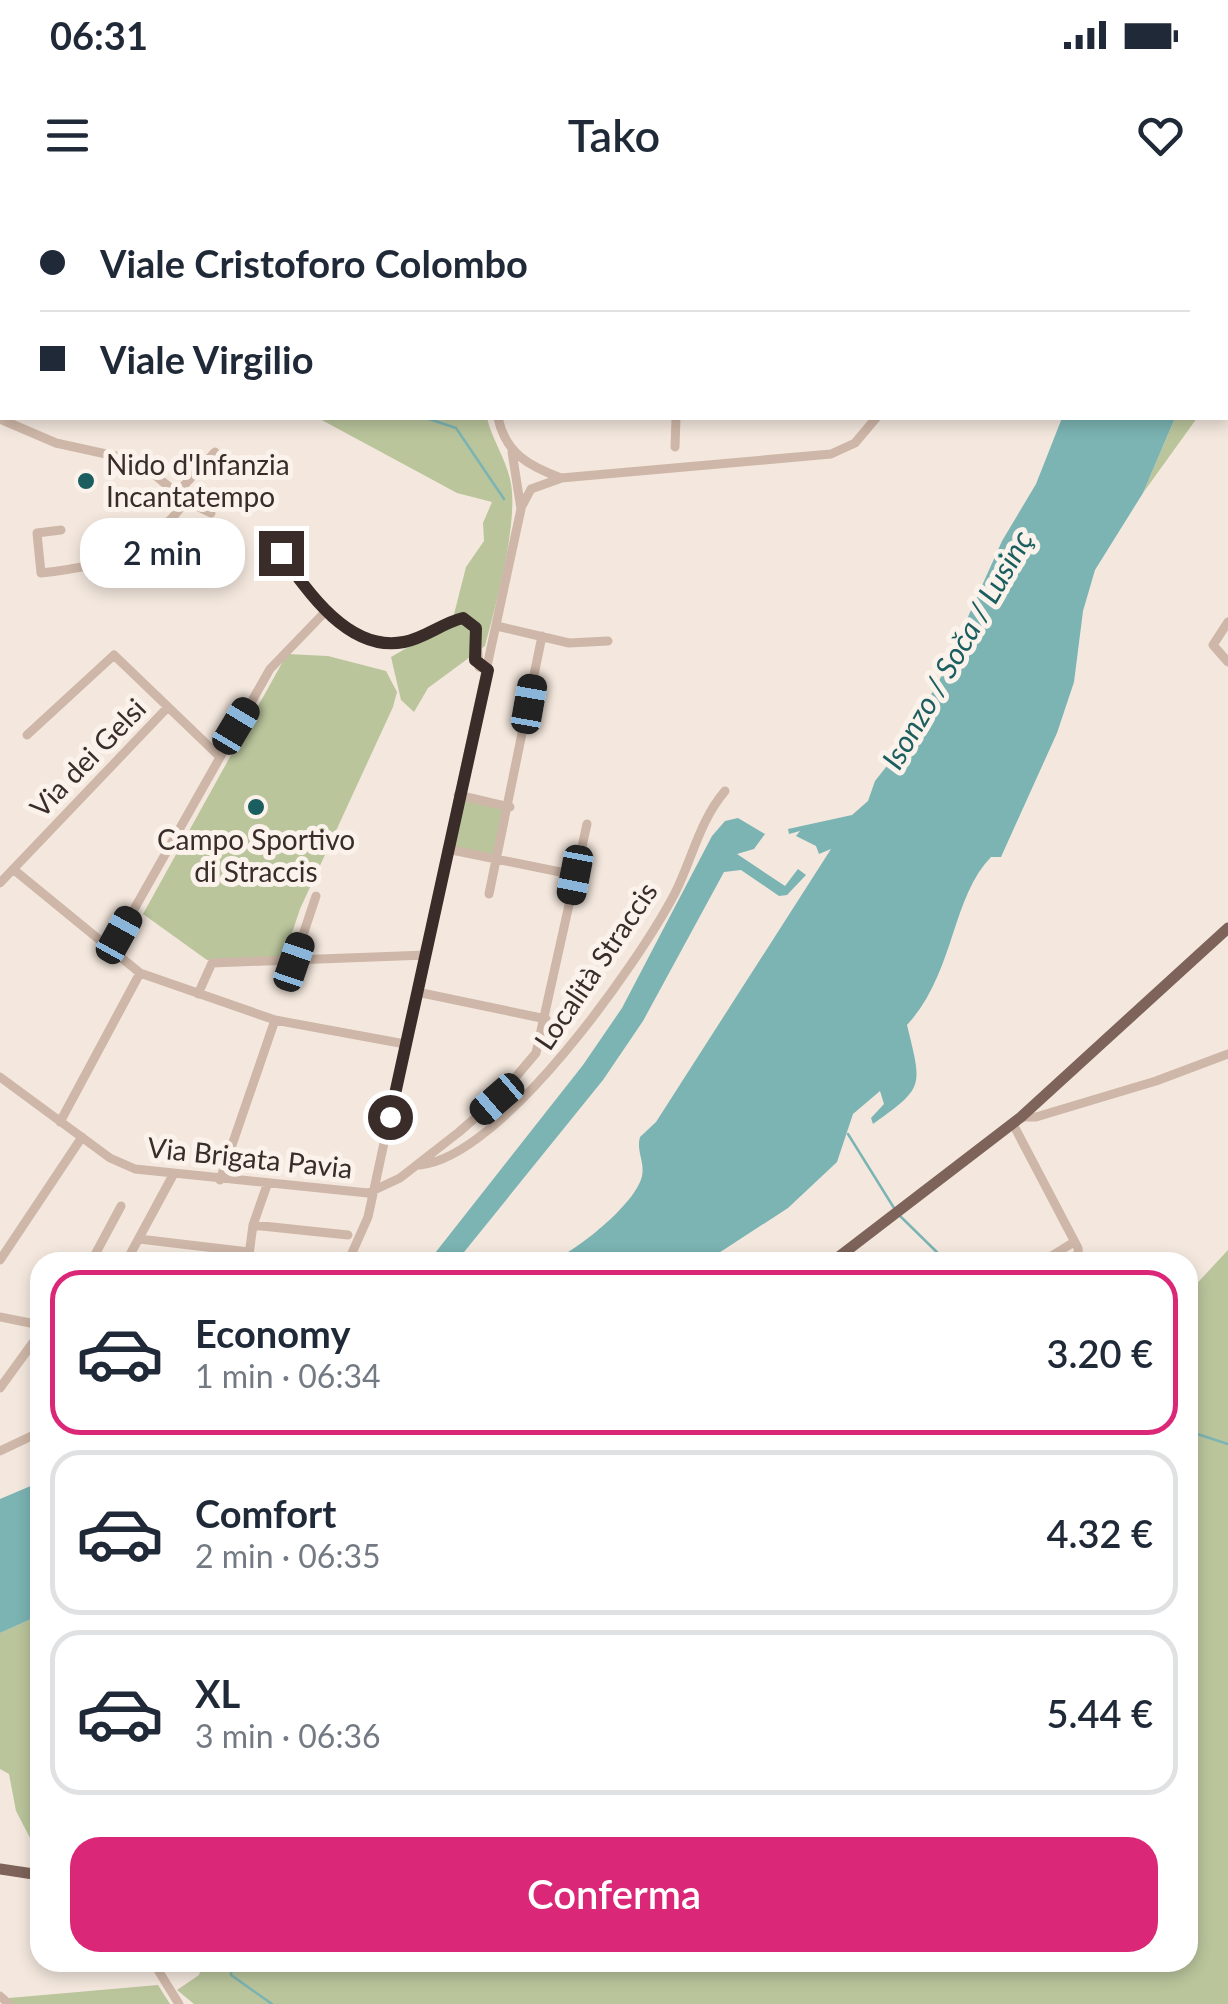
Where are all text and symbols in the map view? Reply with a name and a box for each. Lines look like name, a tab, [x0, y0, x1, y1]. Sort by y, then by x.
text: 06:31	[50, 12, 148, 58]
icon: menu	[40, 108, 95, 163]
text: Tako	[568, 108, 660, 162]
icon: heart	[1133, 108, 1188, 163]
text: Viale Cristoforo Colombo	[100, 240, 528, 286]
text: Viale Virgilio	[100, 336, 314, 382]
place label: Nido d'Infanzia Incantatempo	[106, 447, 290, 513]
marker: Nido d'Infanzia Incantatempo	[75, 470, 97, 492]
callout: 2 min	[81, 518, 246, 588]
water label: Isonzo / Soča / Lusinç	[873, 523, 1039, 775]
route end	[259, 531, 304, 576]
text: 2 min	[123, 533, 202, 572]
car	[509, 672, 549, 736]
street label: Via dei Gelsi	[22, 691, 152, 824]
car	[208, 693, 264, 759]
marker: Campo Sportivo di Straccis	[245, 796, 267, 818]
place label: Campo Sportivo di Straccis	[157, 822, 355, 888]
car	[555, 843, 595, 907]
street label: Località Straccis	[527, 875, 664, 1056]
car	[91, 901, 147, 969]
car	[270, 929, 318, 995]
car	[465, 1068, 529, 1130]
route start	[368, 1095, 413, 1140]
street label: Via Brigata Pavia	[146, 1129, 354, 1185]
icon: car	[75, 1308, 165, 1398]
text: Economy	[195, 1310, 350, 1356]
text: 3.20 €	[1046, 1330, 1153, 1376]
text: 1 min · 06:34	[195, 1356, 381, 1395]
icon: car	[75, 1488, 165, 1578]
text: Comfort	[195, 1490, 336, 1536]
text: 4.32 €	[1046, 1510, 1153, 1556]
text: 2 min · 06:35	[195, 1536, 381, 1575]
icon: car	[75, 1668, 165, 1758]
text: XL	[195, 1670, 240, 1716]
text: 5.44 €	[1046, 1690, 1153, 1736]
text: 3 min · 06:36	[195, 1716, 381, 1755]
button: Conferma	[70, 1837, 1158, 1952]

